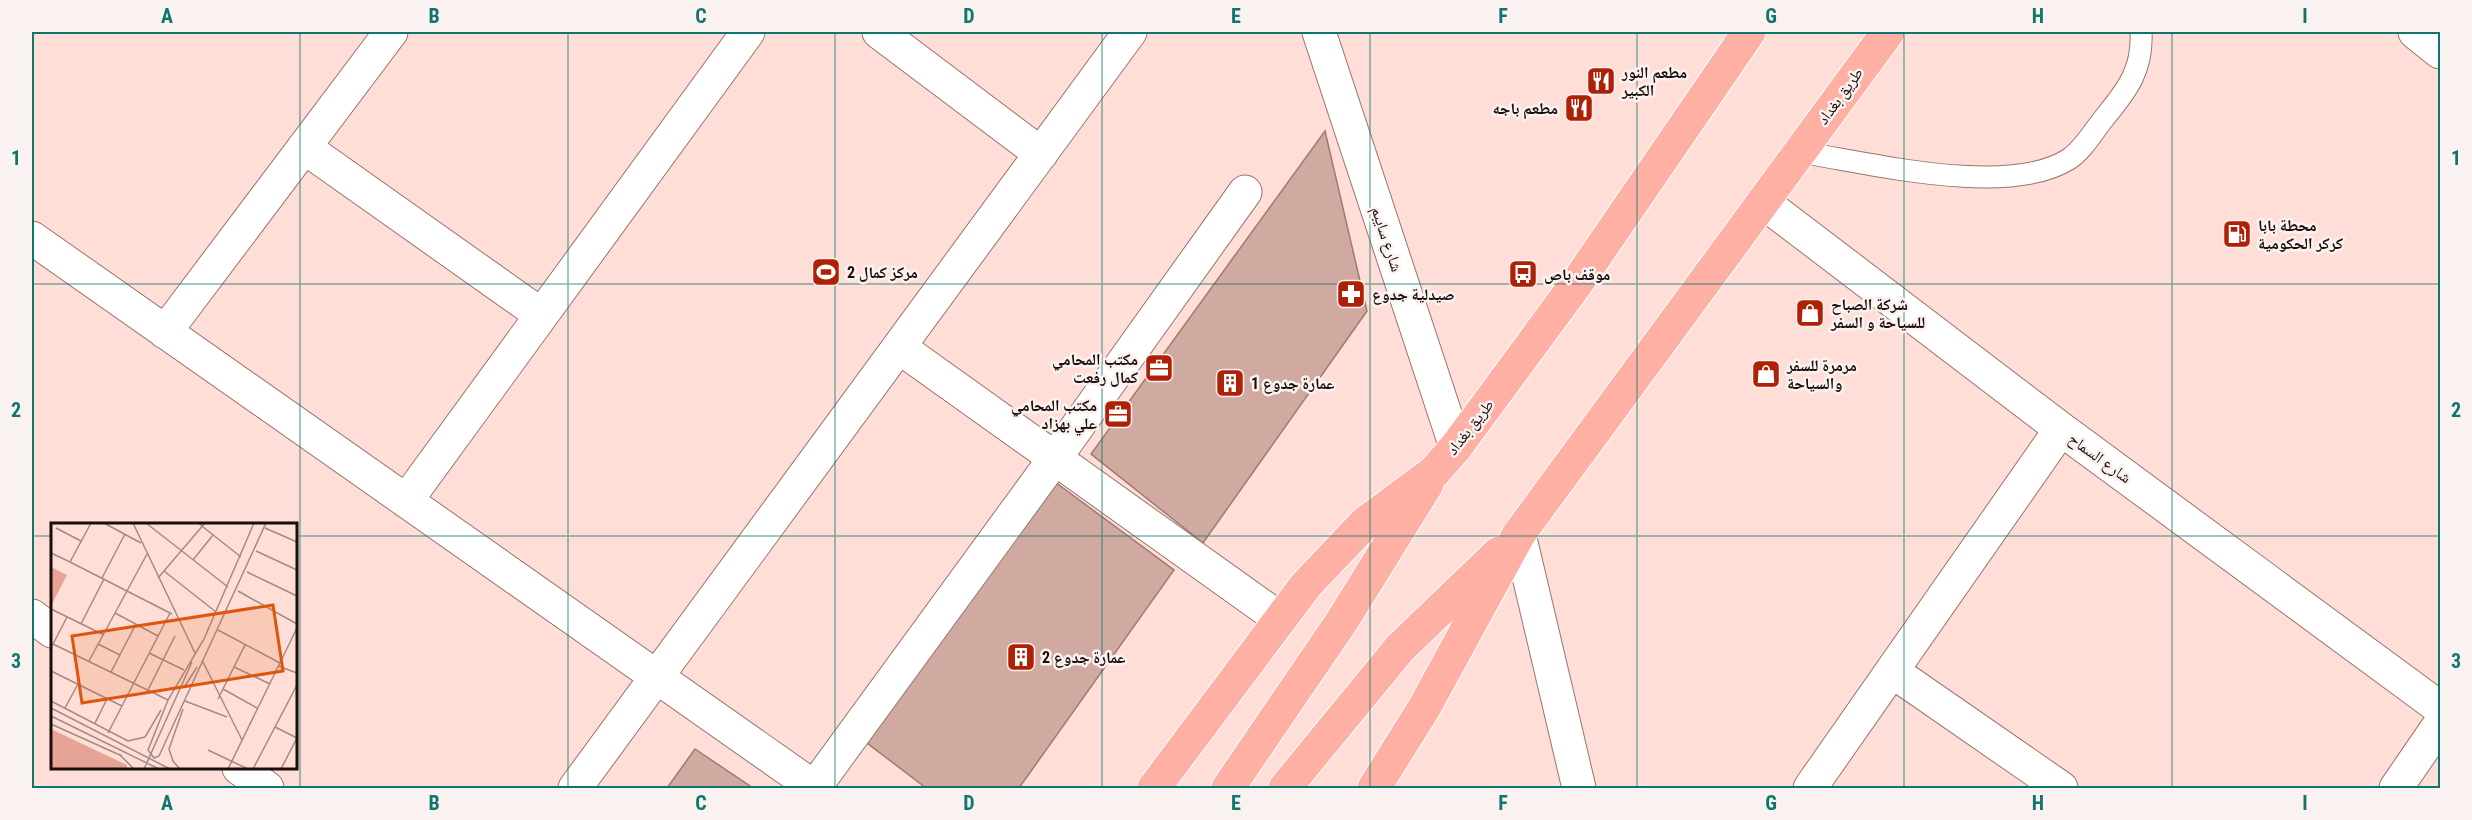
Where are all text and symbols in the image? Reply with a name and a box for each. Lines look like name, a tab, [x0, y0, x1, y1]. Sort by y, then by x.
text: A	[161, 4, 173, 28]
text: B	[428, 4, 440, 28]
text: C	[695, 4, 707, 28]
text: D	[963, 4, 975, 28]
text: E	[1231, 4, 1241, 28]
text: F	[1498, 4, 1508, 28]
text: G	[1765, 4, 1777, 28]
text: H	[2032, 4, 2044, 28]
text: I	[2302, 4, 2308, 28]
place label: مطعم النور الكبير	[1621, 63, 1687, 100]
street label: طريق بغداد	[1813, 64, 1868, 129]
restaurant icon: مطعم النور الكبير	[1585, 65, 1617, 97]
restaurant icon: مطعم باجه	[1563, 92, 1595, 124]
place label: مطعم باجه	[1493, 99, 1558, 120]
text: 1	[11, 146, 21, 170]
text: 1	[2451, 146, 2461, 170]
street label: شارع سايبم	[1367, 204, 1406, 274]
place label: محطة بابا كركر الحكومية	[2258, 216, 2343, 253]
fuel station icon: محطة بابا كركر الحكومية	[2221, 218, 2253, 250]
sports icon: مركز كمال 2	[810, 256, 842, 288]
bus stop icon: موقف باص	[1507, 258, 1539, 290]
place label: مركز كمال 2	[847, 263, 918, 282]
place label: موقف باص	[1544, 265, 1610, 284]
pharmacy icon: صيدلية جدوع	[1335, 278, 1367, 310]
place label: صيدلية جدوع	[1372, 285, 1454, 305]
place label: شركة الصباح للسياحة و السفر	[1830, 295, 1925, 332]
shop icon: شركة الصباح للسياحة و السفر	[1794, 297, 1826, 329]
place label: مكتب المحامي كمال رفعت	[1052, 350, 1138, 387]
office icon: مكتب المحامي كمال رفعت	[1143, 352, 1175, 384]
place label: مرمرة للسفر والسياحة	[1786, 356, 1857, 393]
shop icon: مرمرة للسفر والسياحة	[1750, 358, 1782, 390]
building icon: عمارة جدوع 1	[1214, 367, 1246, 399]
place label: عمارة جدوع 1	[1251, 374, 1335, 394]
street label: طريق بغداد	[1442, 395, 1498, 459]
place label: مكتب المحامي علي بهزاد	[1011, 396, 1097, 435]
text: 2	[11, 398, 21, 422]
office icon: مكتب المحامي علي بهزاد	[1102, 398, 1134, 430]
text: 2	[2451, 398, 2461, 422]
street label: شارع السماح	[2064, 429, 2135, 488]
inset map	[51, 523, 297, 769]
building icon: عمارة جدوع 2	[1005, 641, 1037, 673]
place label: عمارة جدوع 2	[1042, 648, 1126, 668]
text: 3	[11, 649, 21, 673]
text: 3	[2451, 649, 2461, 673]
text: A	[161, 791, 173, 815]
text: B	[428, 791, 440, 815]
text: C	[695, 791, 707, 815]
text: D	[963, 791, 975, 815]
text: E	[1231, 791, 1241, 815]
text: F	[1498, 791, 1508, 815]
text: G	[1765, 791, 1777, 815]
text: H	[2032, 791, 2044, 815]
text: I	[2302, 791, 2308, 815]

